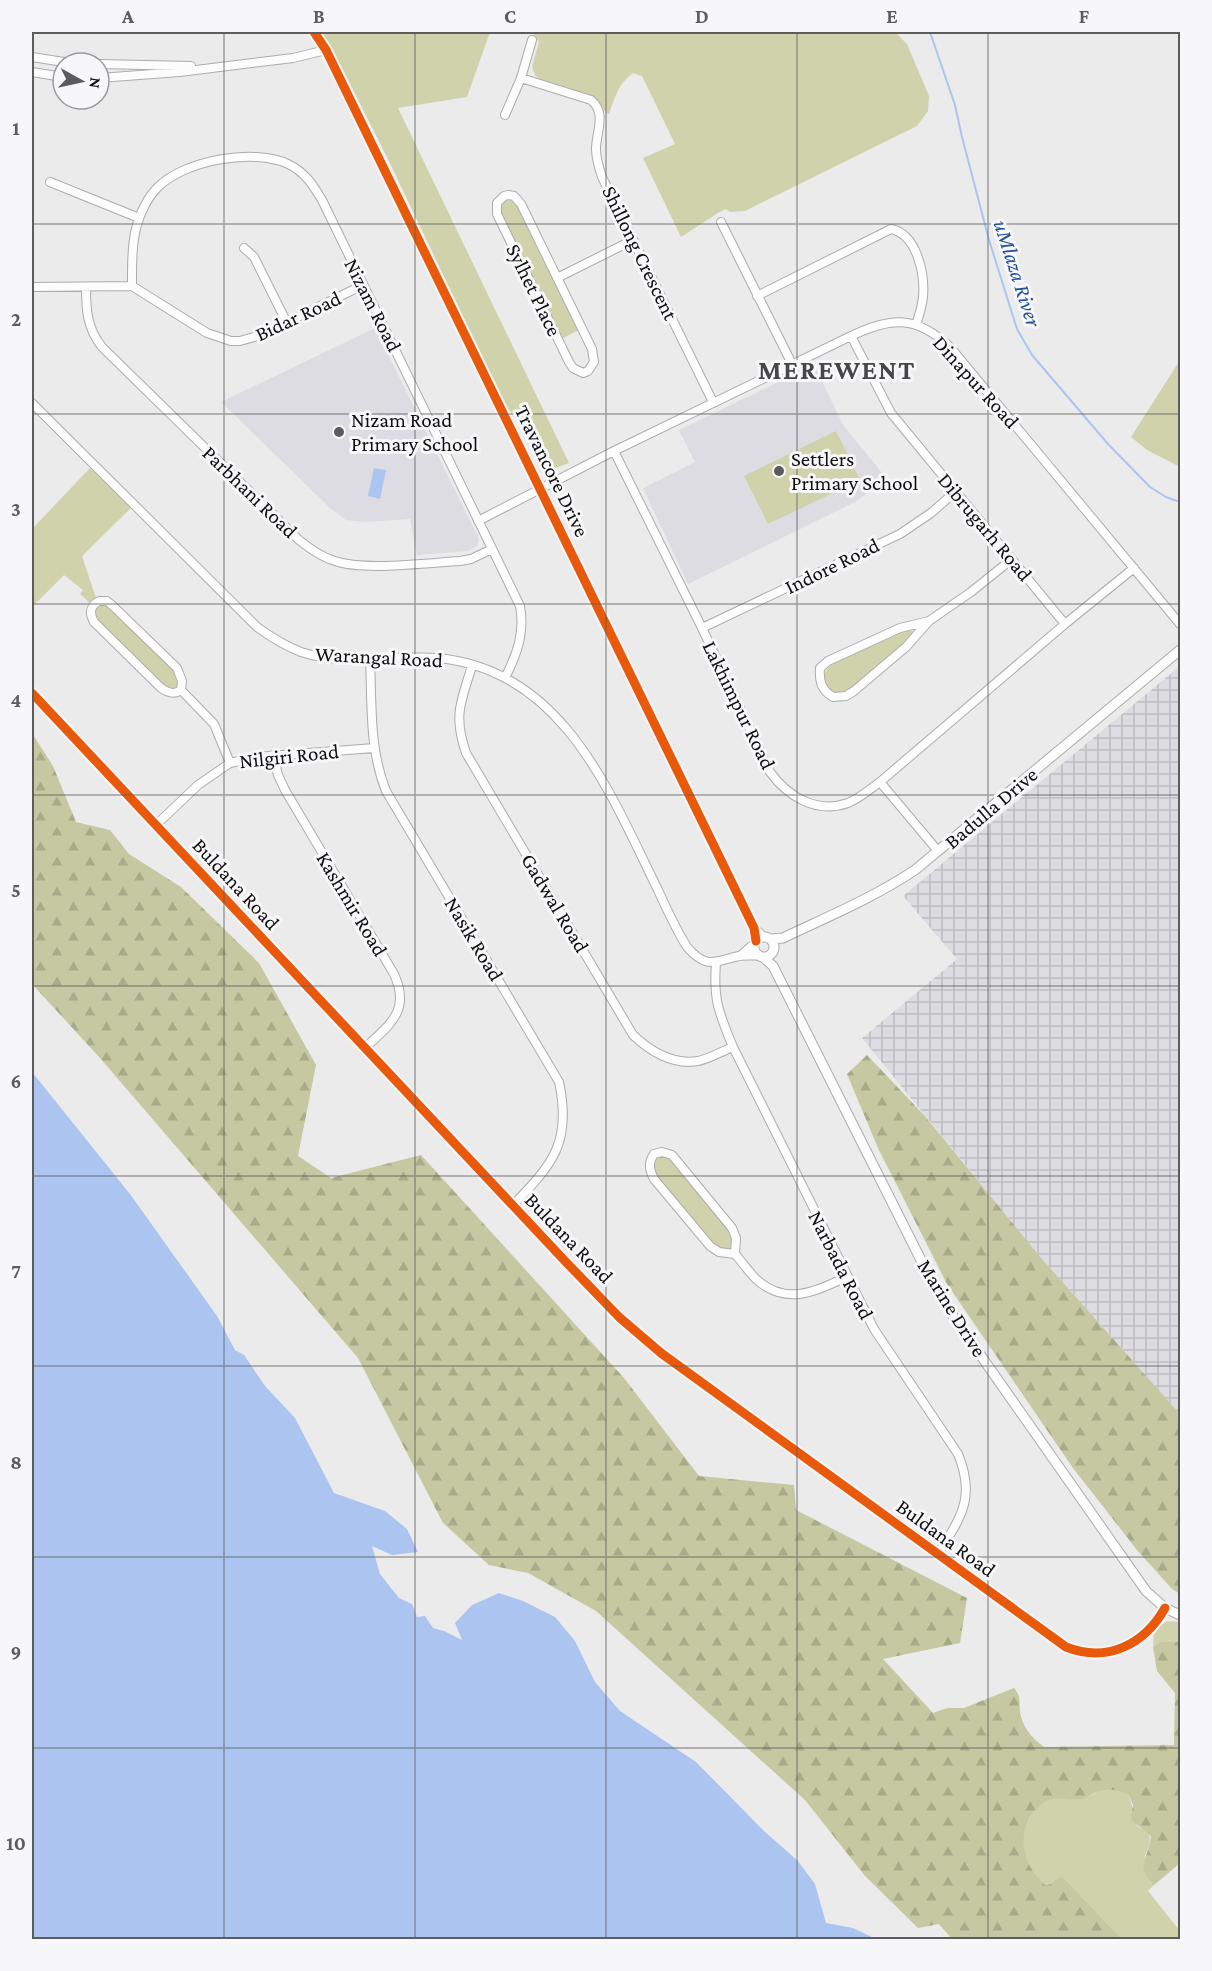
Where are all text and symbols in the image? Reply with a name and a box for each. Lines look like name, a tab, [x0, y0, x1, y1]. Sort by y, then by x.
text: A	[121, 5, 135, 27]
text: B	[313, 5, 325, 27]
text: C	[504, 5, 516, 27]
text: D	[695, 5, 709, 27]
text: E	[886, 5, 898, 27]
text: F	[1079, 5, 1090, 27]
north arrow	[51, 51, 111, 111]
text: N	[86, 76, 105, 90]
text: 1	[12, 117, 20, 139]
street label: Shillong Crescent	[597, 182, 683, 325]
water label: uMlaza River	[988, 217, 1047, 331]
street label: Sylhet Place	[501, 240, 567, 340]
street label: Nizam Road	[339, 254, 407, 356]
street label: Bidar Road	[251, 286, 345, 346]
text: 2	[11, 308, 21, 330]
street label: Dinapur Road	[928, 331, 1024, 433]
district label: MEREWENT	[758, 355, 916, 385]
street label: Travancore Drive	[510, 401, 594, 541]
place label: Nizam Road Primary School	[351, 408, 478, 456]
marker: Nizam Road Primary School	[332, 425, 346, 439]
street label: Parbhani Road	[198, 441, 302, 543]
place label: Settlers Primary School	[791, 447, 918, 495]
marker: Settlers Primary School	[772, 464, 786, 478]
street label: Dibrugarh Road	[933, 468, 1037, 586]
text: 3	[11, 498, 21, 520]
street label: Indore Road	[781, 533, 883, 599]
street label: Lakhimpur Road	[698, 637, 780, 773]
street label: Warangal Road	[314, 642, 444, 672]
text: 4	[11, 689, 22, 711]
street label: Nilgiri Road	[238, 739, 340, 773]
street label: Badulla Drive	[940, 762, 1042, 854]
street label: Buldana Road	[188, 833, 284, 935]
street label: Kashmir Road	[311, 847, 393, 961]
street label: Gadwal Road	[516, 849, 594, 957]
text: 5	[11, 879, 21, 901]
street label: Nasik Road	[440, 893, 508, 985]
text: 6	[11, 1070, 21, 1092]
street label: Buldana Road	[520, 1188, 618, 1288]
street label: Narbada Road	[803, 1207, 879, 1323]
street label: Marine Drive	[913, 1255, 991, 1361]
text: 7	[11, 1260, 21, 1282]
text: 8	[10, 1451, 22, 1473]
street label: Buldana Road	[892, 1494, 1000, 1582]
text: 9	[11, 1641, 21, 1663]
text: 10	[6, 1832, 26, 1854]

